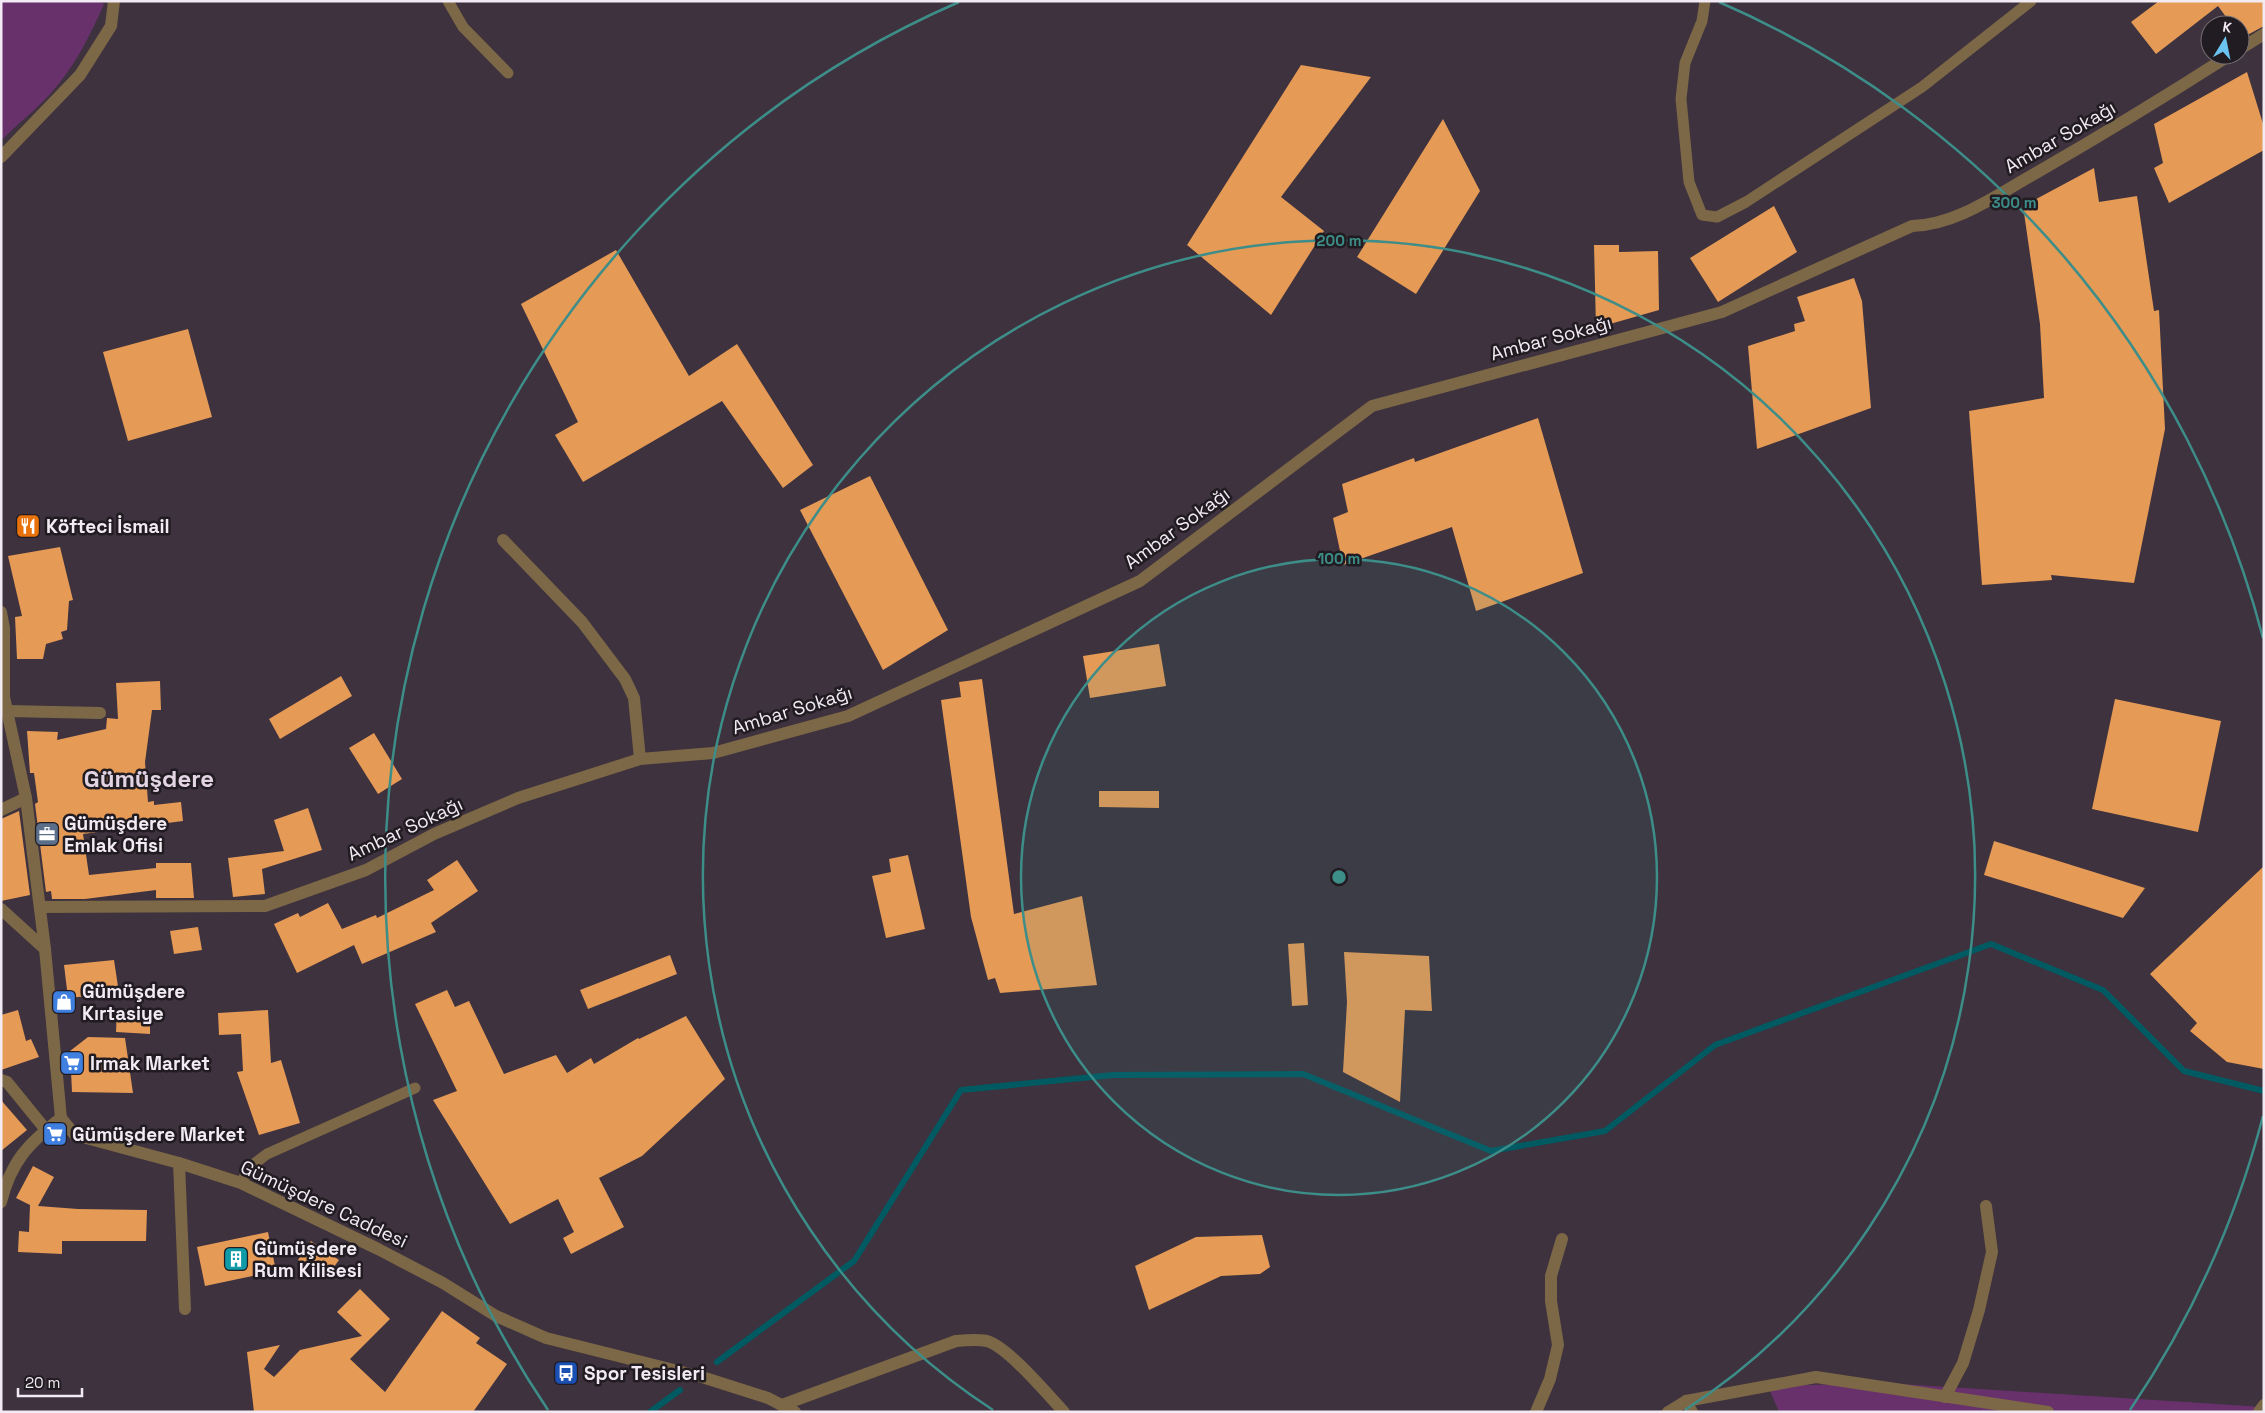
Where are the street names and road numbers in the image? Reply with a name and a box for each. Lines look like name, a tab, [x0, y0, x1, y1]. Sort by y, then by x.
street label: Ambar Sokağı	[2000, 95, 2120, 179]
street label: Ambar Sokağı	[1488, 310, 1614, 366]
street label: Ambar Sokağı	[1119, 481, 1235, 575]
street label: Ambar Sokağı	[729, 680, 855, 740]
street label: Ambar Sokağı	[343, 791, 467, 867]
street label: Gümüşdere Caddesi	[236, 1154, 412, 1254]

